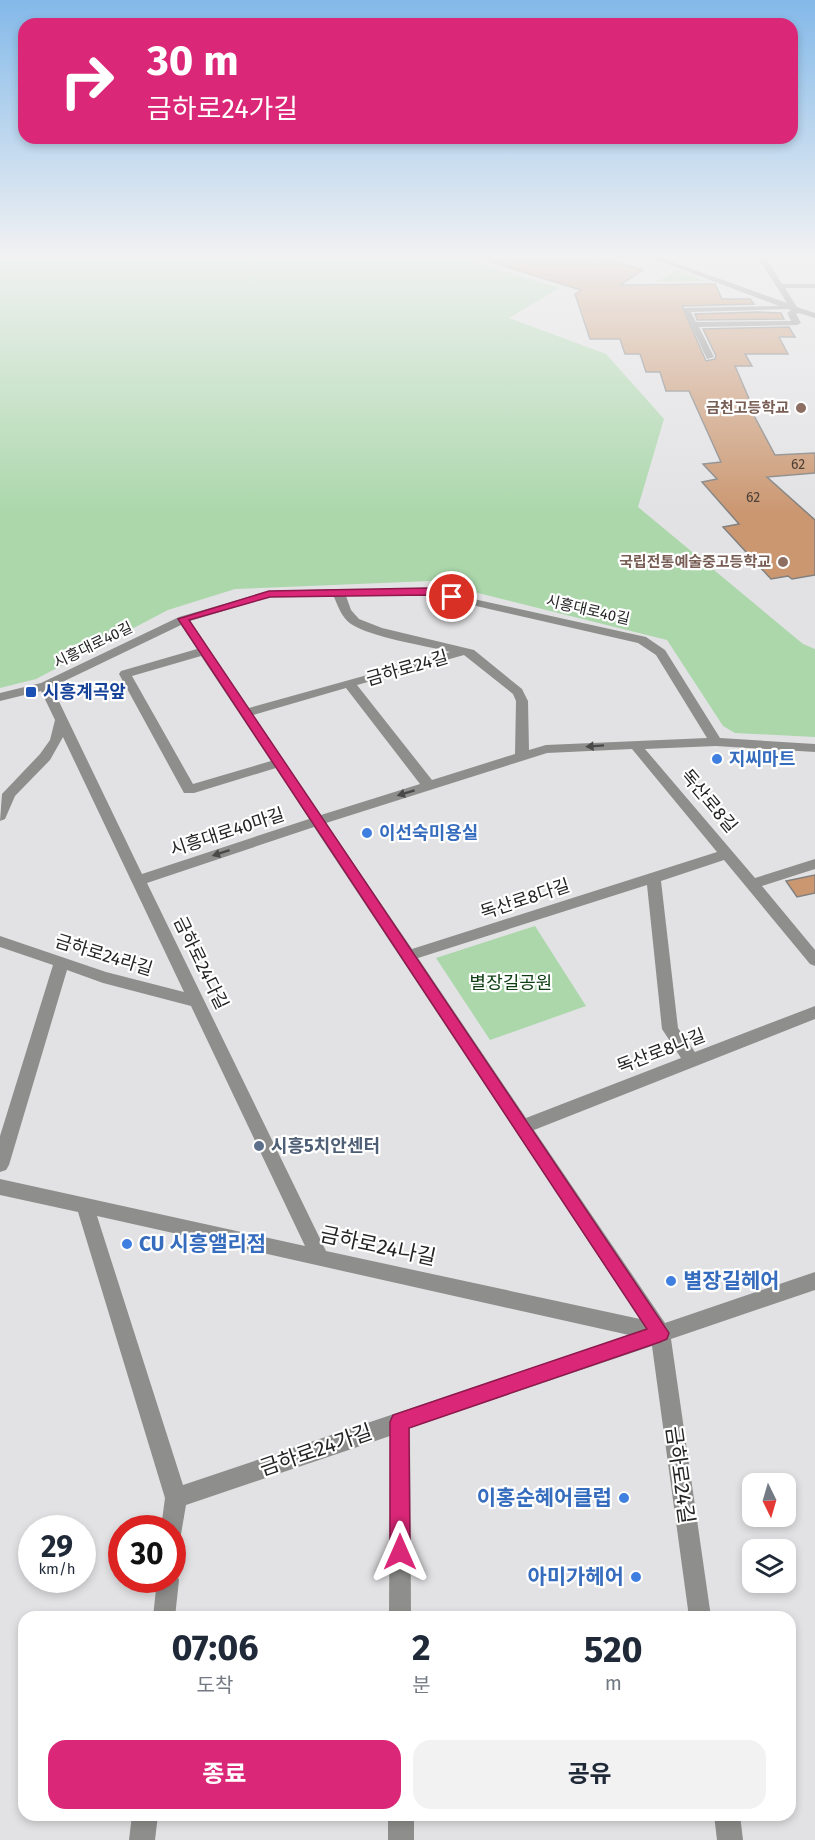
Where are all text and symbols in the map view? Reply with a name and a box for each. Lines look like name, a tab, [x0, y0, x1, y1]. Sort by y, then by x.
text: 30 m	[147, 36, 239, 86]
icon: right	[48, 42, 126, 120]
text: 금하로24가길	[147, 93, 298, 125]
place label: 금천고등학교	[706, 399, 789, 417]
marker: 금천고등학교	[794, 401, 808, 415]
house number: 62	[791, 456, 805, 473]
house number: 62	[746, 489, 760, 506]
place label: 국립전통예술중고등학교	[619, 553, 771, 571]
marker: 국립전통예술중고등학교	[776, 555, 790, 569]
pin	[426, 571, 477, 622]
icon: arrive	[435, 580, 468, 613]
street label: 시흥대로40길	[544, 592, 632, 628]
street label: 시흥대로40길	[51, 618, 135, 672]
street label: 금하로24길	[363, 646, 451, 690]
place label: 시흥계곡앞	[43, 681, 126, 703]
marker: 시흥계곡앞	[24, 685, 38, 699]
one-way arrow	[585, 742, 604, 751]
place label: 지씨마트	[729, 748, 795, 770]
marker: 지씨마트	[710, 752, 724, 766]
street label: 독산로8길	[676, 765, 742, 837]
one-way arrow	[397, 789, 415, 798]
street label: 시흥대로40마길	[167, 803, 287, 861]
place label: 이선숙미용실	[379, 822, 478, 844]
marker: 이선숙미용실	[360, 826, 374, 840]
one-way arrow	[212, 848, 230, 858]
street label: 독산로8다길	[478, 874, 572, 924]
street label: 금하로24다길	[169, 913, 233, 1013]
street label: 금하로24라길	[53, 930, 155, 980]
park label: 별장길공원	[470, 972, 552, 994]
street label: 독산로8나길	[614, 1024, 708, 1078]
place label: 시흥5치안센터	[271, 1135, 380, 1157]
marker: 시흥5치안센터	[252, 1139, 266, 1153]
street label: 금하로24나길	[318, 1221, 438, 1271]
place label: CU 시흥앨리점	[139, 1231, 266, 1257]
marker: CU 시흥앨리점	[120, 1237, 134, 1251]
place label: 별장길헤어	[683, 1268, 780, 1294]
marker: 별장길헤어	[664, 1274, 678, 1288]
street label: 금하로24가길	[256, 1419, 376, 1481]
street label: 금하로24길	[660, 1425, 700, 1525]
north arrow	[742, 1473, 796, 1527]
map controls	[742, 1473, 796, 1593]
place label: 이홍순혜어클럽	[477, 1485, 612, 1511]
marker: 이홍순혜어클럽	[617, 1491, 631, 1505]
speed limit sign: 30	[108, 1515, 186, 1593]
position arrow	[368, 1520, 432, 1584]
text: 29	[41, 1529, 73, 1565]
button: layers	[742, 1539, 796, 1593]
text: km/h	[38, 1560, 76, 1578]
place label: 아미가헤어	[527, 1564, 624, 1590]
marker: 아미가헤어	[629, 1570, 643, 1584]
text: 07:06	[171, 1626, 259, 1670]
text: 2	[412, 1626, 431, 1670]
text: 520	[584, 1628, 643, 1672]
text: m	[605, 1671, 622, 1695]
text: 도착	[197, 1673, 233, 1697]
text: 분	[412, 1673, 431, 1697]
button: 종료	[48, 1740, 401, 1809]
button: 공유	[413, 1740, 766, 1809]

